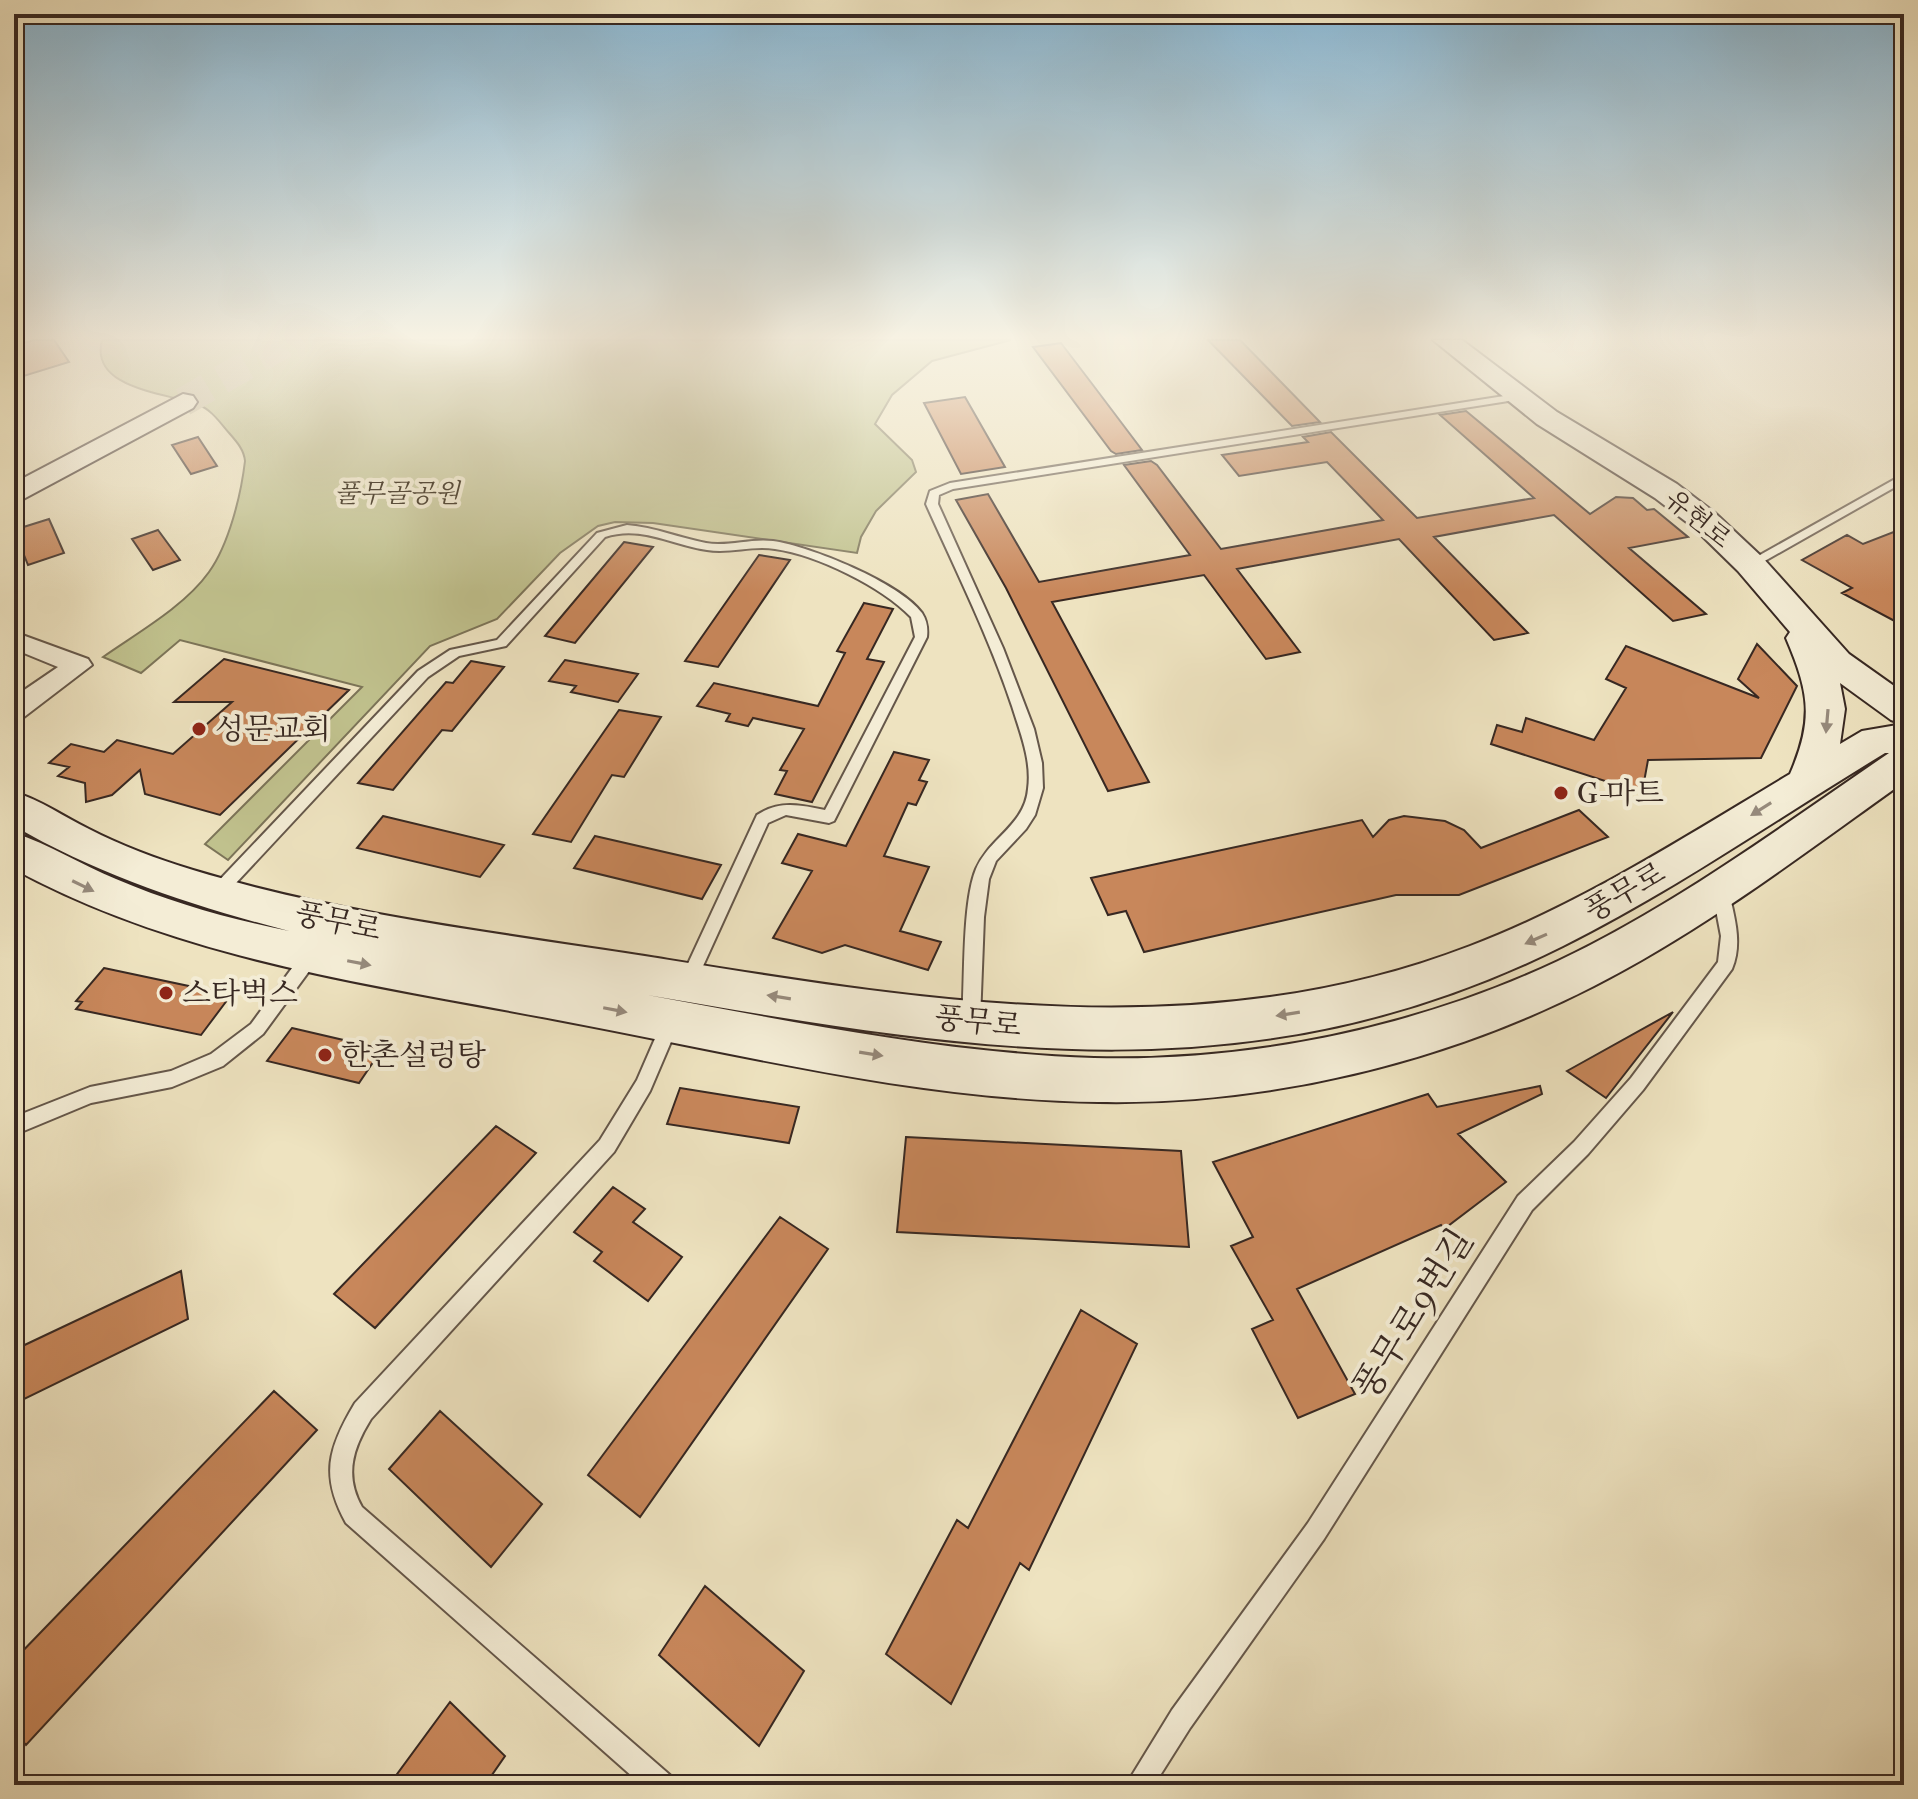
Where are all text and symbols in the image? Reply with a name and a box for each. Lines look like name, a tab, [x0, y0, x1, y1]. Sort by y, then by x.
park label: 풀무골공원	[334, 478, 462, 509]
street label: 유현로	[1659, 483, 1737, 555]
one-way arrow	[1820, 709, 1833, 734]
place label: 성문교회	[215, 712, 331, 747]
marker: 성문교회	[190, 720, 208, 738]
place label: G-마트	[1577, 776, 1664, 811]
marker: G-마트	[1552, 784, 1570, 802]
one-way arrow	[1750, 801, 1771, 816]
street label: 풍무로	[1579, 855, 1671, 929]
one-way arrow	[71, 879, 94, 892]
street label: 풍무로	[292, 896, 384, 948]
one-way arrow	[1524, 933, 1548, 946]
one-way arrow	[347, 957, 372, 969]
place label: 스타벅스	[182, 976, 298, 1011]
marker: 스타벅스	[157, 984, 175, 1002]
one-way arrow	[766, 990, 791, 1003]
street label: 풍무로	[933, 1000, 1023, 1044]
one-way arrow	[603, 1005, 628, 1017]
one-way arrow	[1275, 1008, 1300, 1021]
place label: 한촌설렁탕	[341, 1038, 486, 1073]
marker: 한촌설렁탕	[316, 1046, 334, 1064]
one-way arrow	[859, 1049, 884, 1061]
street label: 풍무로9번길	[1344, 1221, 1482, 1407]

